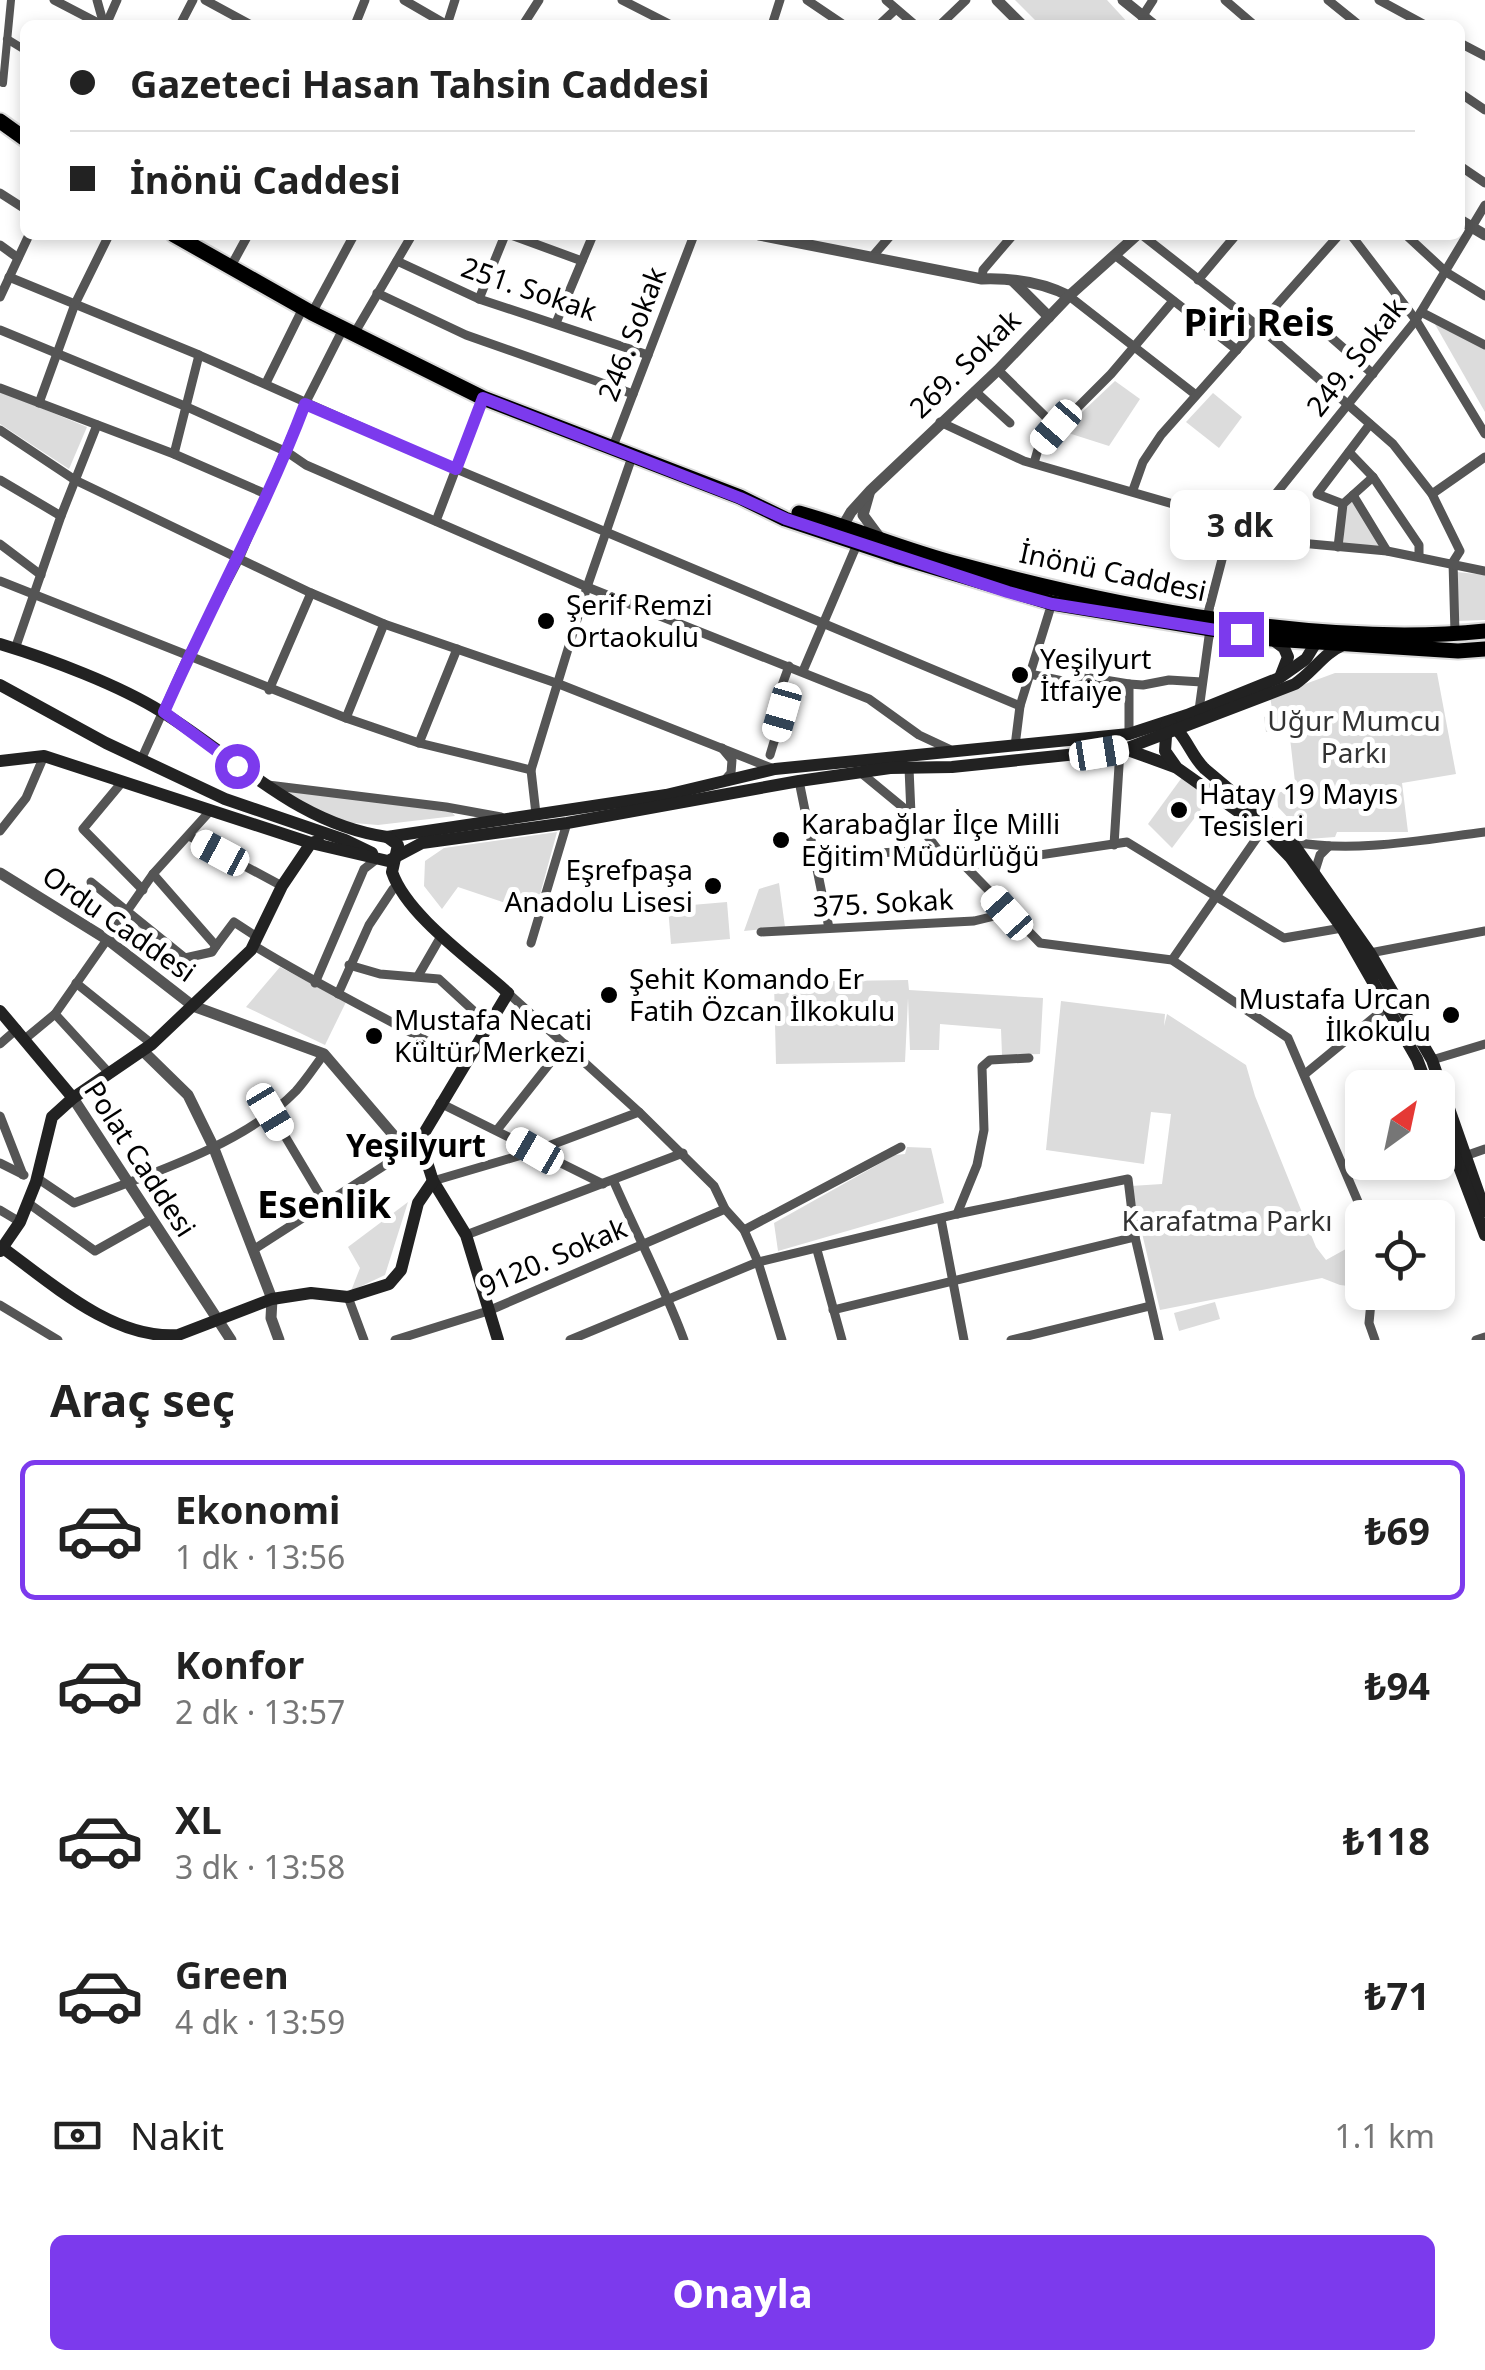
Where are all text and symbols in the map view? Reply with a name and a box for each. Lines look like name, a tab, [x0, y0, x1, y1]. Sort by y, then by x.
text: Gazeteci Hasan Tahsin Caddesi	[130, 57, 710, 109]
text: İnönü Caddesi	[130, 153, 401, 205]
street label: 251. Sokak	[457, 247, 602, 329]
street label: 246. Sokak	[588, 261, 674, 406]
street label: 249. Sokak	[1297, 289, 1414, 424]
district label: Piri Reis	[1183, 295, 1335, 347]
street label: 269. Sokak	[900, 301, 1028, 426]
car	[1025, 395, 1087, 459]
callout: 3 dk	[1171, 489, 1311, 559]
text: 3 dk	[1207, 503, 1273, 546]
street label: İnönü Caddesi	[1016, 533, 1210, 609]
place label: Şerif Remzi Ortaokulu	[566, 585, 713, 655]
marker: Şerif Remzi Ortaokulu	[535, 610, 557, 632]
route end	[1219, 612, 1264, 657]
place label: Yeşilyurt İtfaiye	[1040, 639, 1151, 709]
marker: Yeşilyurt İtfaiye	[1009, 664, 1031, 686]
car	[759, 679, 805, 745]
park label: Uğur Mumcu Parkı	[1267, 701, 1441, 771]
car	[1067, 733, 1131, 773]
route start	[215, 744, 260, 789]
place label: Hatay 19 Mayıs Tesisleri	[1199, 774, 1398, 844]
marker: Hatay 19 Mayıs Tesisleri	[1168, 799, 1190, 821]
place label: Karabağlar İlçe Milli Eğitim Müdürlüğü	[801, 804, 1060, 874]
car	[186, 826, 254, 880]
marker: Karabağlar İlçe Milli Eğitim Müdürlüğü	[770, 829, 792, 851]
place label: Eşrefpaşa Anadolu Lisesi	[504, 850, 693, 920]
street label: Ordu Caddesi	[35, 856, 204, 990]
marker: Eşrefpaşa Anadolu Lisesi	[702, 875, 724, 897]
street label: 375. Sokak	[812, 879, 954, 925]
car	[976, 881, 1038, 945]
place label: Şehit Komando Er Fatih Özcan İlkokulu	[629, 959, 895, 1029]
place label: Mustafa Urcan İlkokulu	[1239, 979, 1431, 1049]
marker: Şehit Komando Er Fatih Özcan İlkokulu	[598, 984, 620, 1006]
place label: Mustafa Necati Kültür Merkezi	[394, 1000, 592, 1070]
marker: Mustafa Urcan İlkokulu	[1440, 1004, 1462, 1026]
marker: Mustafa Necati Kültür Merkezi	[363, 1025, 385, 1047]
north arrow	[1345, 1070, 1455, 1180]
map controls	[1345, 1070, 1455, 1310]
street label: Polat Caddesi	[76, 1073, 205, 1244]
car	[242, 1079, 298, 1145]
district label: Yeşilyurt	[346, 1123, 486, 1166]
car	[502, 1123, 568, 1179]
district label: Esenlik	[257, 1177, 391, 1229]
button: locate	[1345, 1200, 1455, 1310]
park label: Karafatma Parkı	[1122, 1201, 1332, 1239]
street label: 9120. Sokak	[473, 1208, 632, 1304]
text: Araç seç	[50, 1369, 235, 1430]
text: Ekonomi	[175, 1483, 340, 1535]
icon: car	[55, 1485, 145, 1575]
text: ₺69	[1365, 1504, 1430, 1556]
text: 1 dk · 13:56	[175, 1535, 345, 1578]
text: Konfor	[175, 1638, 304, 1690]
icon: car	[55, 1640, 145, 1730]
text: ₺94	[1365, 1659, 1430, 1711]
text: 2 dk · 13:57	[175, 1690, 345, 1733]
text: XL	[175, 1793, 222, 1845]
icon: car	[55, 1795, 145, 1885]
text: ₺118	[1343, 1814, 1430, 1866]
text: 3 dk · 13:58	[175, 1845, 345, 1888]
text: Green	[175, 1948, 289, 2000]
icon: car	[55, 1950, 145, 2040]
text: ₺71	[1365, 1969, 1430, 2021]
text: 4 dk · 13:59	[175, 2000, 345, 2043]
icon: cash	[50, 2108, 105, 2163]
text: Nakit	[130, 2109, 224, 2161]
text: 1.1 km	[1334, 2114, 1435, 2157]
button: Onayla	[50, 2235, 1435, 2350]

